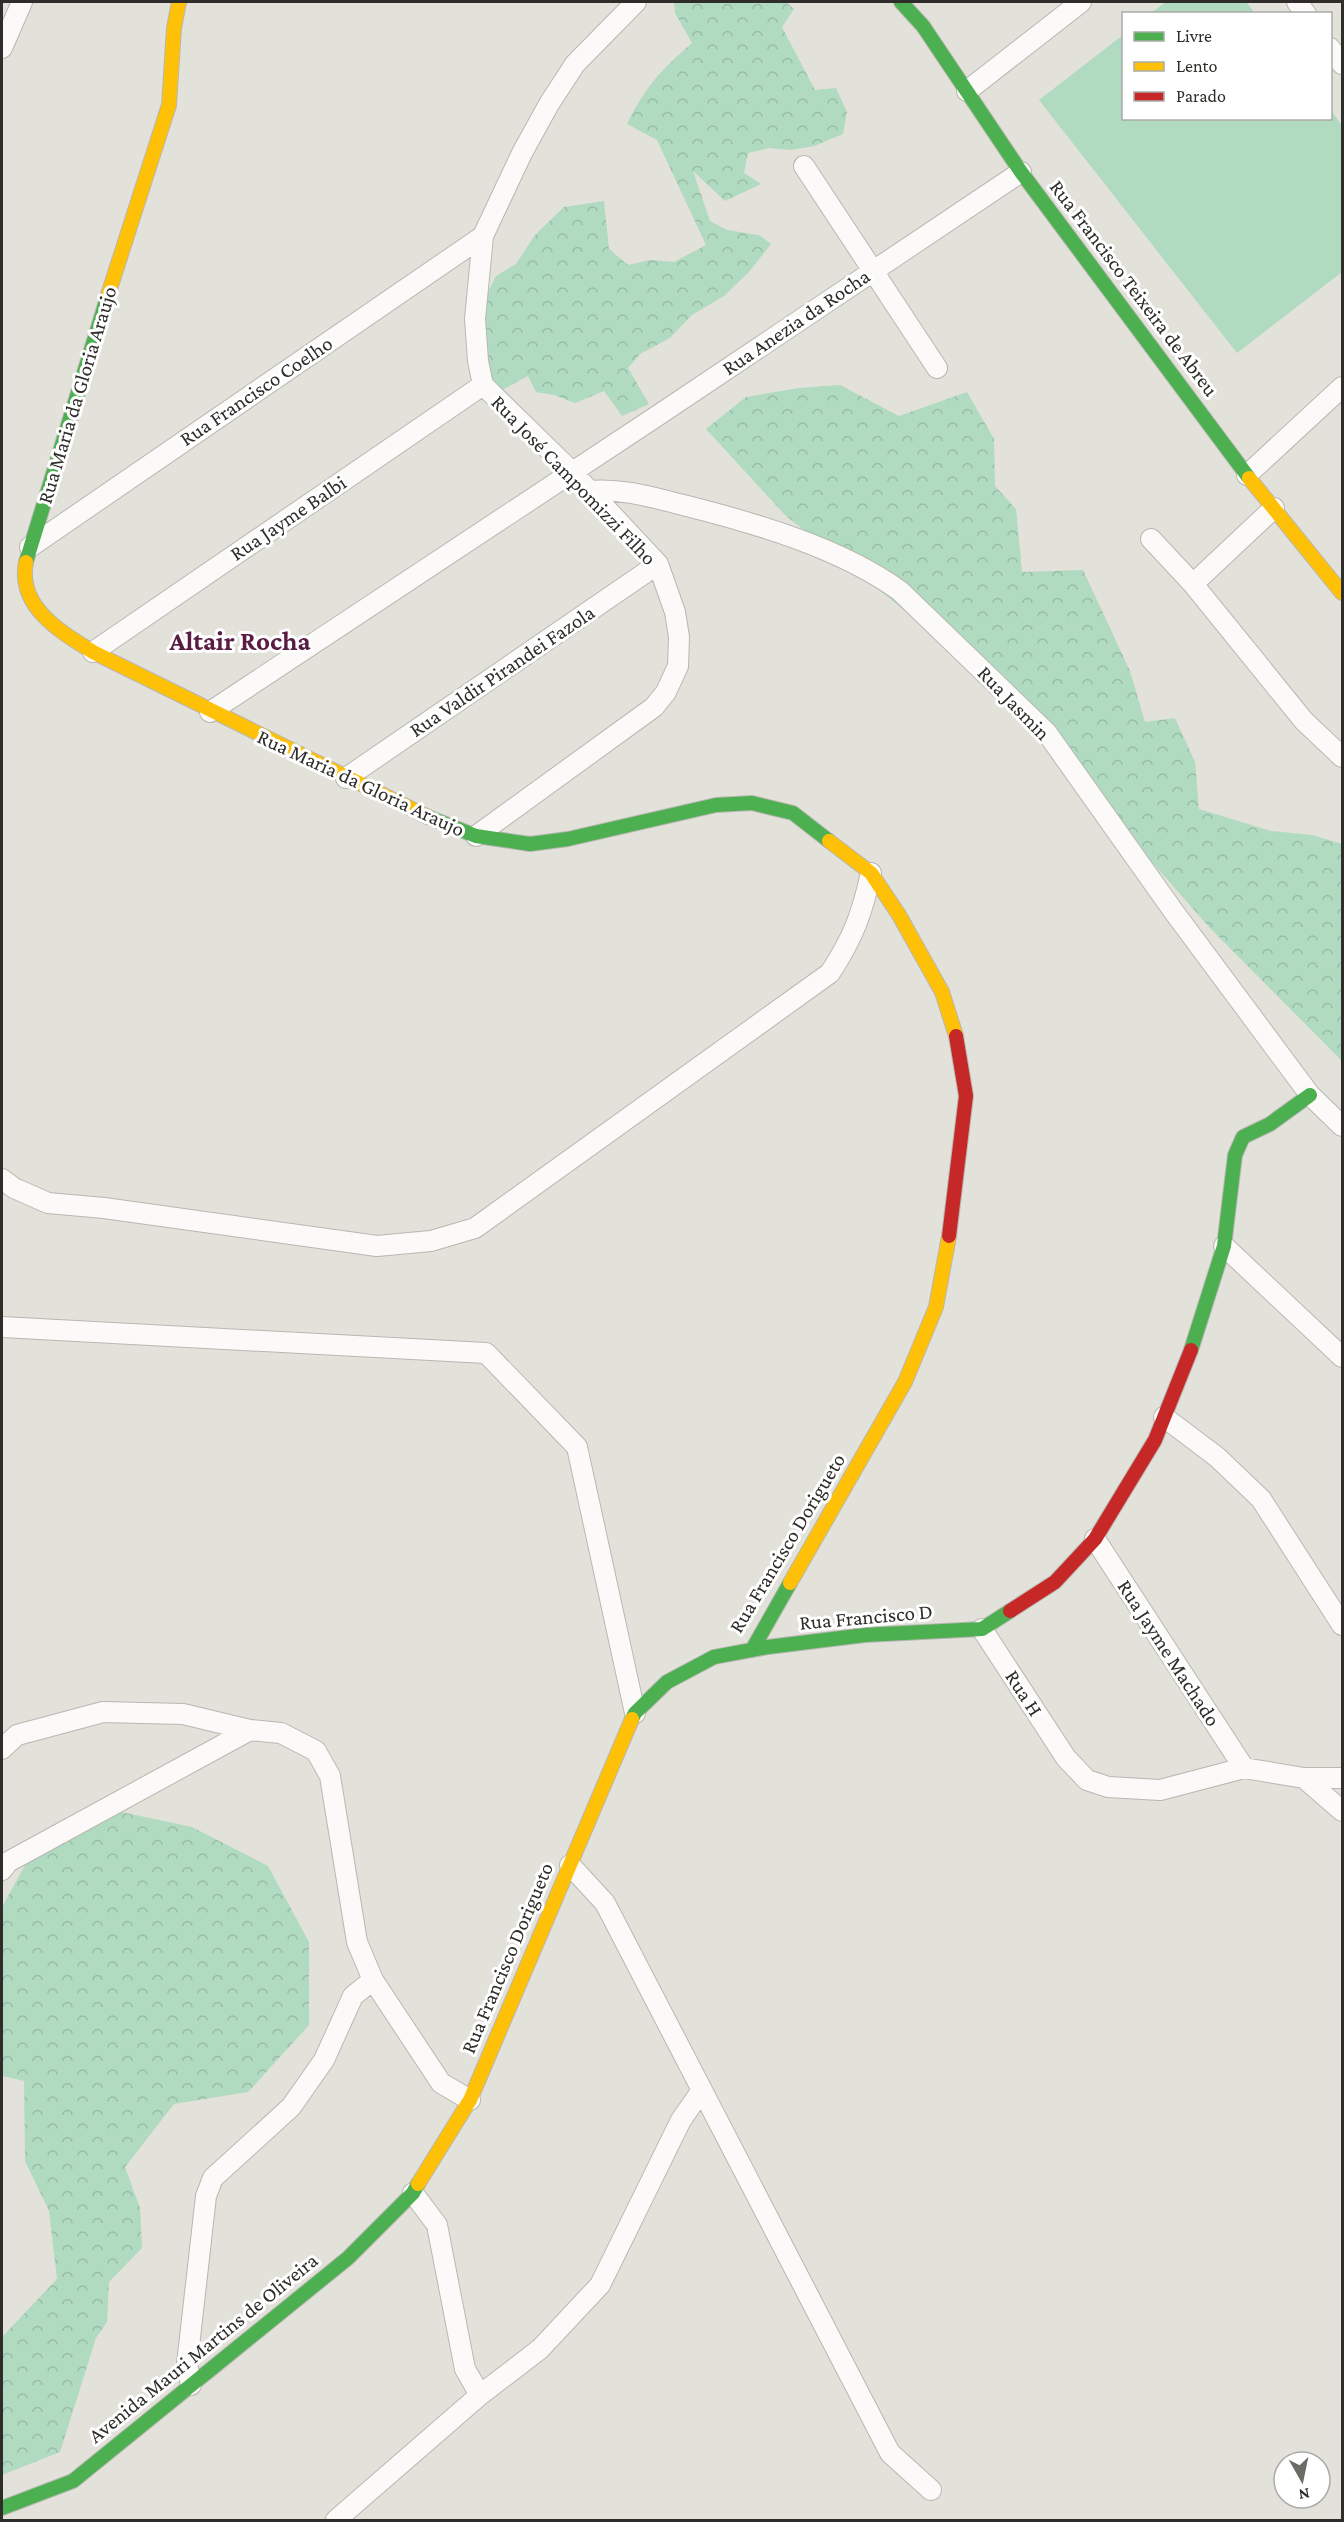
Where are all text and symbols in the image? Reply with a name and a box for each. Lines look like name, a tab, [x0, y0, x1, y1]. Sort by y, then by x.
legend	[1122, 12, 1332, 120]
text: Livre	[1176, 26, 1212, 46]
text: Lento	[1176, 56, 1217, 76]
text: Parado	[1176, 86, 1226, 106]
street label: Rua Francisco Teixeira de Abreu	[1045, 175, 1223, 401]
street label: Rua Anezia da Rocha	[718, 264, 875, 380]
street label: Rua Maria da Gloria Araujo	[32, 283, 122, 507]
street label: Rua Francisco Coelho	[175, 331, 337, 451]
street label: Rua José Campomizzi Filho	[486, 390, 662, 570]
street label: Rua Jayme Balbi	[225, 470, 351, 566]
street label: Rua Valdir Pirandei Fazola	[405, 600, 599, 742]
district label: Altair Rocha	[168, 626, 311, 656]
street label: Rua Jasmin	[973, 661, 1055, 745]
street label: Rua Maria da Gloria Araujo	[254, 724, 468, 842]
street label: Rua Francisco Dorigueto	[724, 1449, 850, 1637]
street label: Rua Jayme Machado	[1113, 1575, 1225, 1731]
street label: Rua Francisco D	[798, 1599, 934, 1635]
street label: Rua H	[1000, 1666, 1048, 1720]
street label: Rua Francisco Dorigueto	[456, 1859, 558, 2057]
street label: Avenida Mauri Martins de Oliveira	[84, 2248, 323, 2448]
north arrow	[1272, 2450, 1332, 2510]
text: N	[1297, 2485, 1311, 2504]

